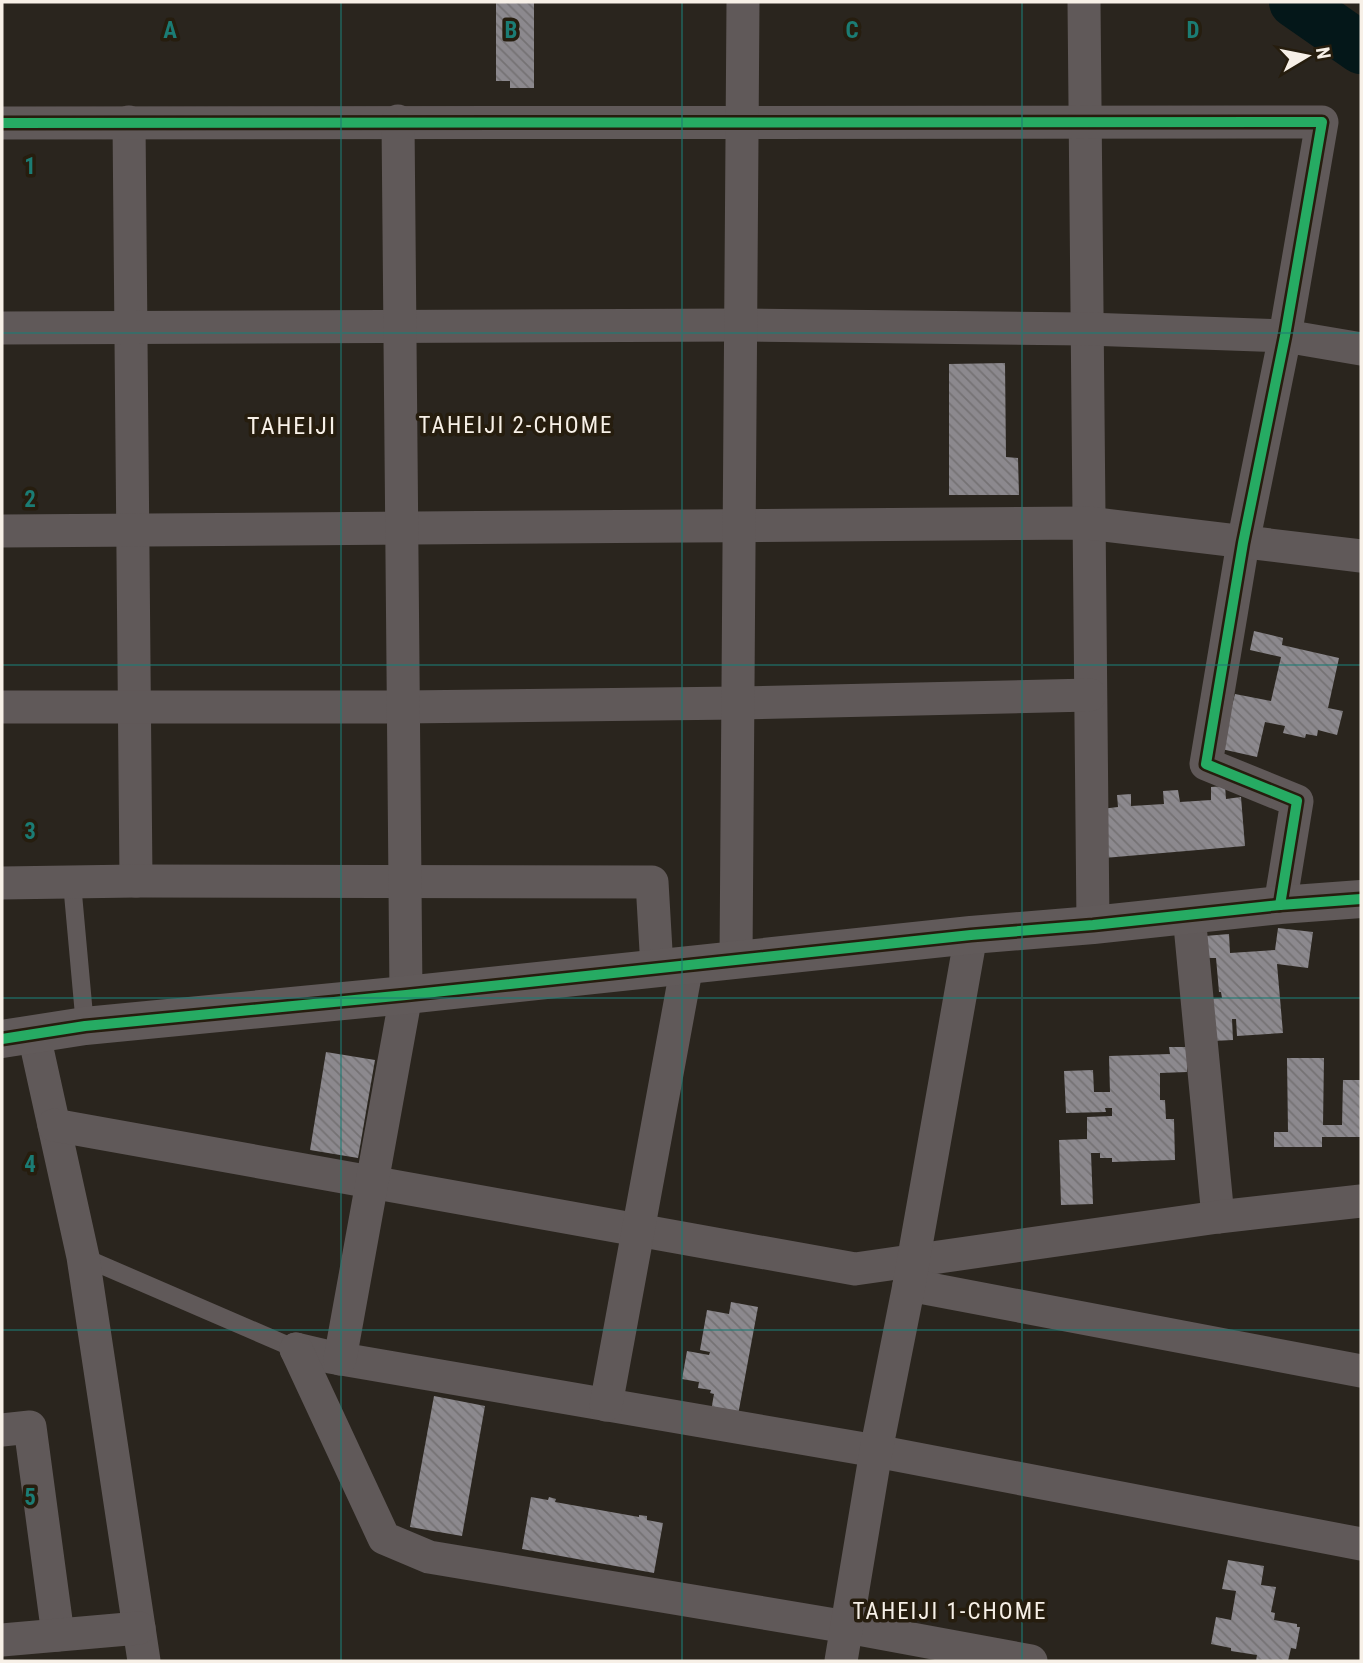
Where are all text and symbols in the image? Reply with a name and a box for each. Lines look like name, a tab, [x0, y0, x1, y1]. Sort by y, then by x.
text: A	[163, 17, 177, 44]
text: B	[505, 17, 517, 44]
text: C	[845, 17, 859, 44]
text: D	[1187, 17, 1200, 44]
north arrow	[1272, 21, 1342, 91]
text: N	[1311, 45, 1336, 61]
text: 1	[24, 153, 36, 180]
district label: TAHEIJI	[247, 412, 337, 440]
district label: TAHEIJI 2-CHOME	[419, 412, 613, 439]
text: 2	[24, 486, 36, 513]
text: 3	[24, 818, 36, 845]
text: 4	[24, 1151, 36, 1178]
text: 5	[24, 1484, 36, 1511]
district label: TAHEIJI 1-CHOME	[853, 1598, 1047, 1625]

